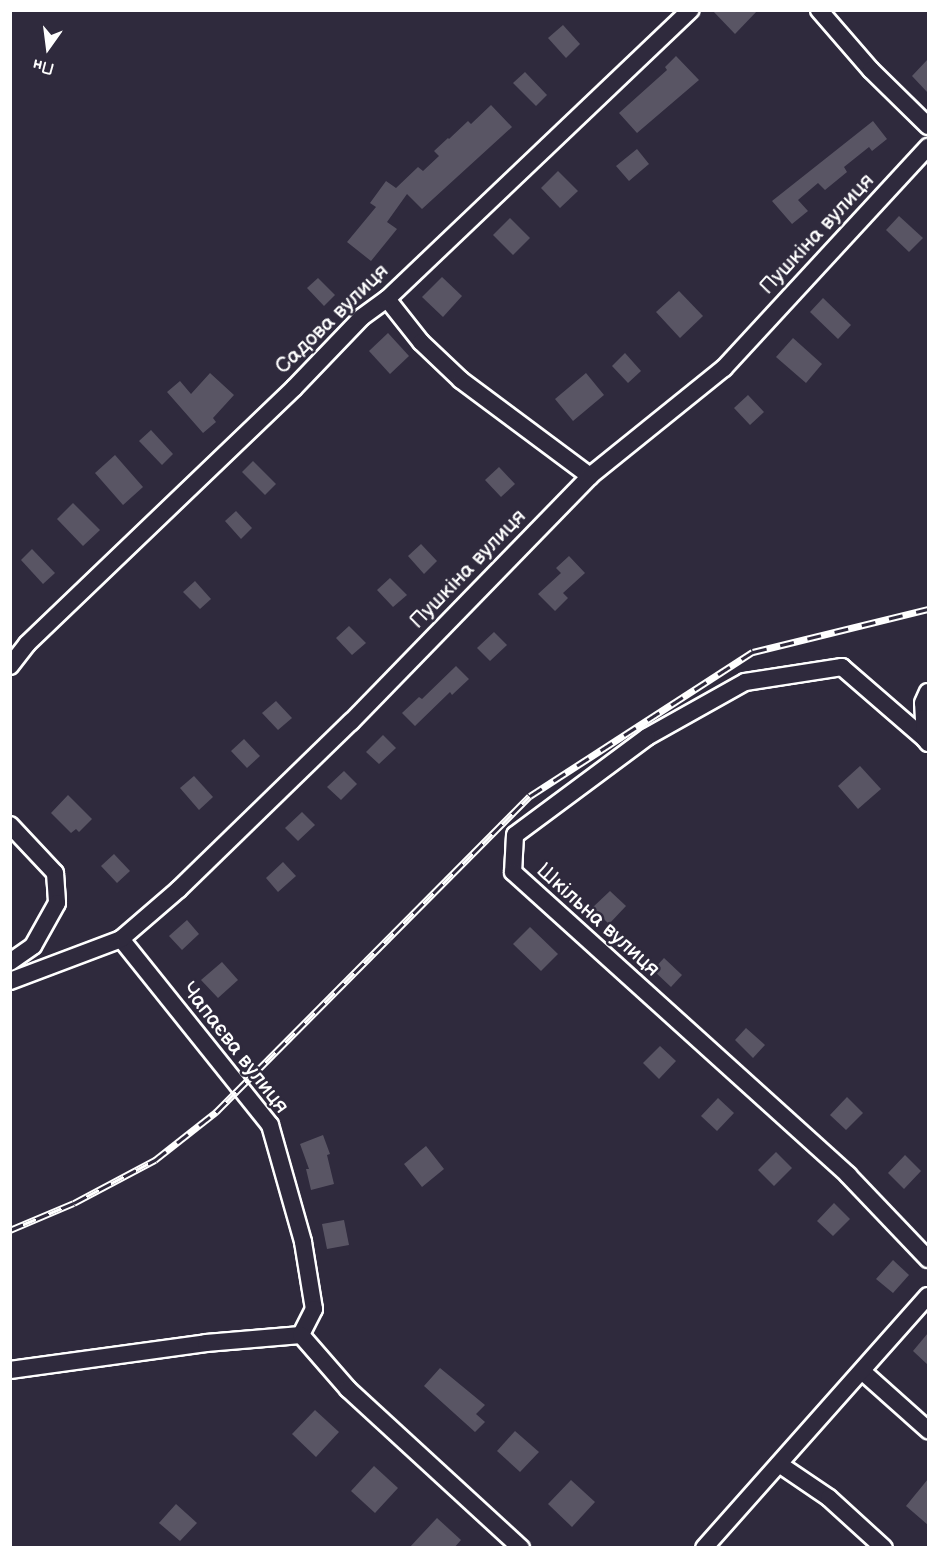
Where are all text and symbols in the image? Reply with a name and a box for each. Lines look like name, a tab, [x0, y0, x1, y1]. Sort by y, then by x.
north arrow	[18, 18, 78, 78]
text: Пн	[31, 54, 56, 78]
street label: Пушкіна вулиця	[755, 168, 879, 300]
street label: Садова вулиця	[270, 259, 394, 379]
street label: Пушкіна вулиця	[405, 504, 531, 634]
street label: Шкільна вулиця	[531, 858, 665, 982]
street label: Чапаєва вулиця	[176, 977, 294, 1119]

